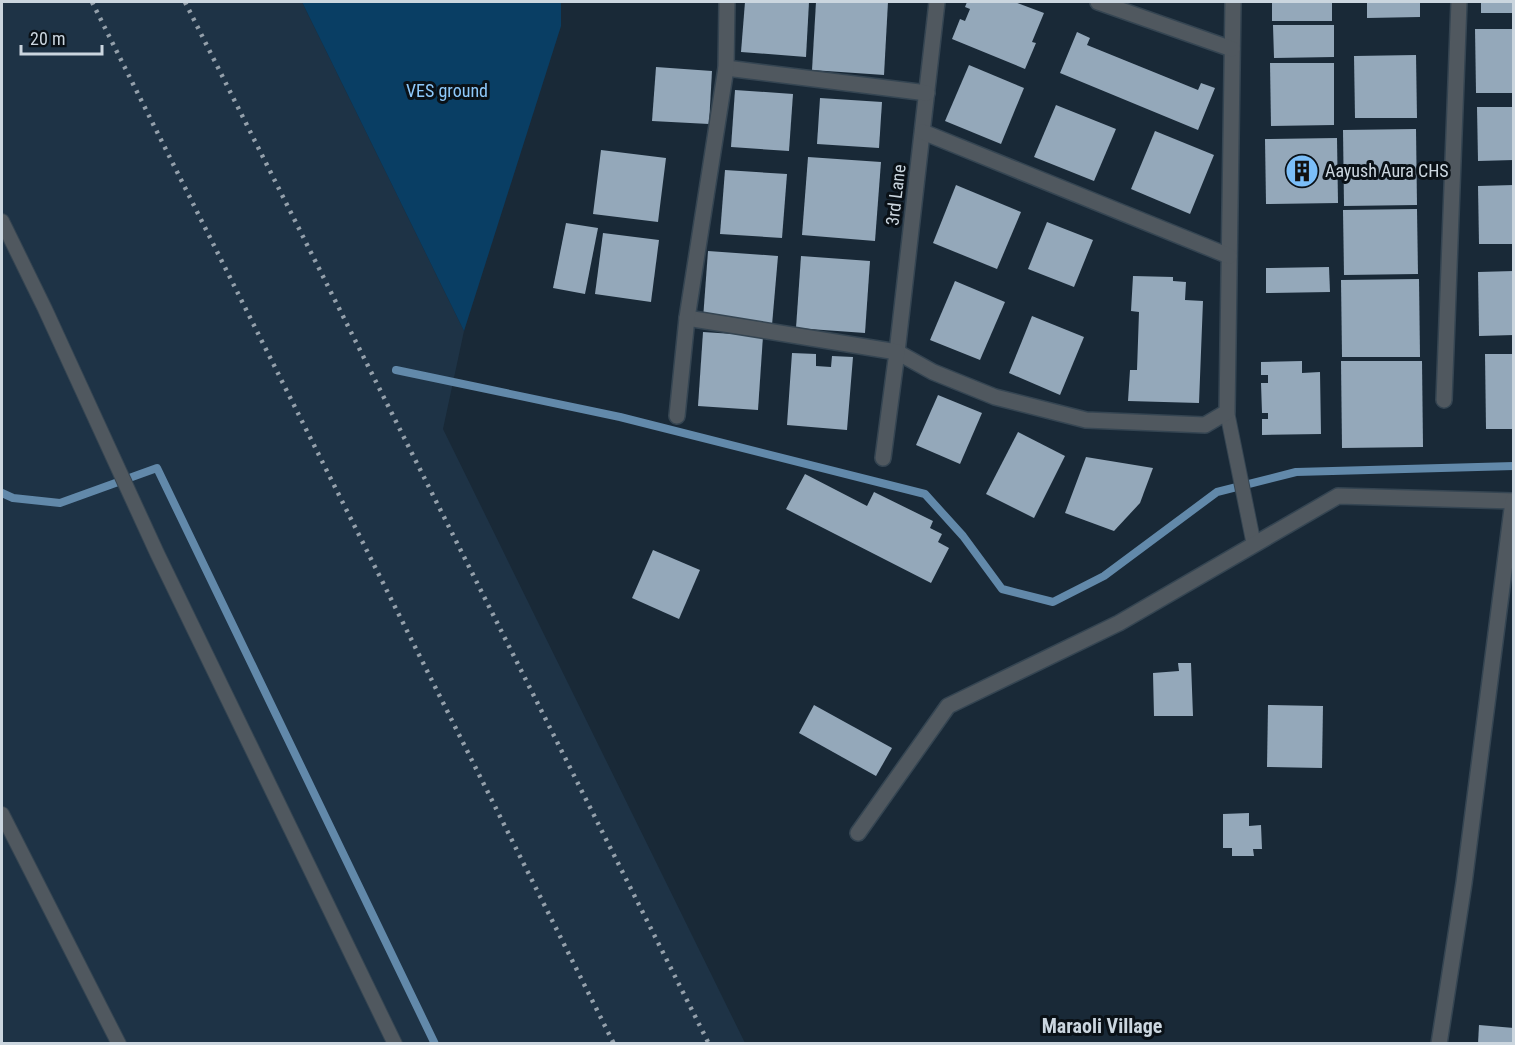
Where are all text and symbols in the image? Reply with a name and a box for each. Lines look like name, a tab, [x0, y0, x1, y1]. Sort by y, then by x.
scale bar	[21, 18, 102, 56]
text: 20 m	[30, 28, 65, 49]
park label: VES ground	[406, 80, 488, 101]
building icon: Aayush Aura CHS	[1284, 153, 1320, 189]
place label: Aayush Aura CHS	[1325, 160, 1449, 181]
street label: 3rd Lane	[881, 163, 910, 227]
district label: Maraoli Village	[1042, 1014, 1162, 1038]

